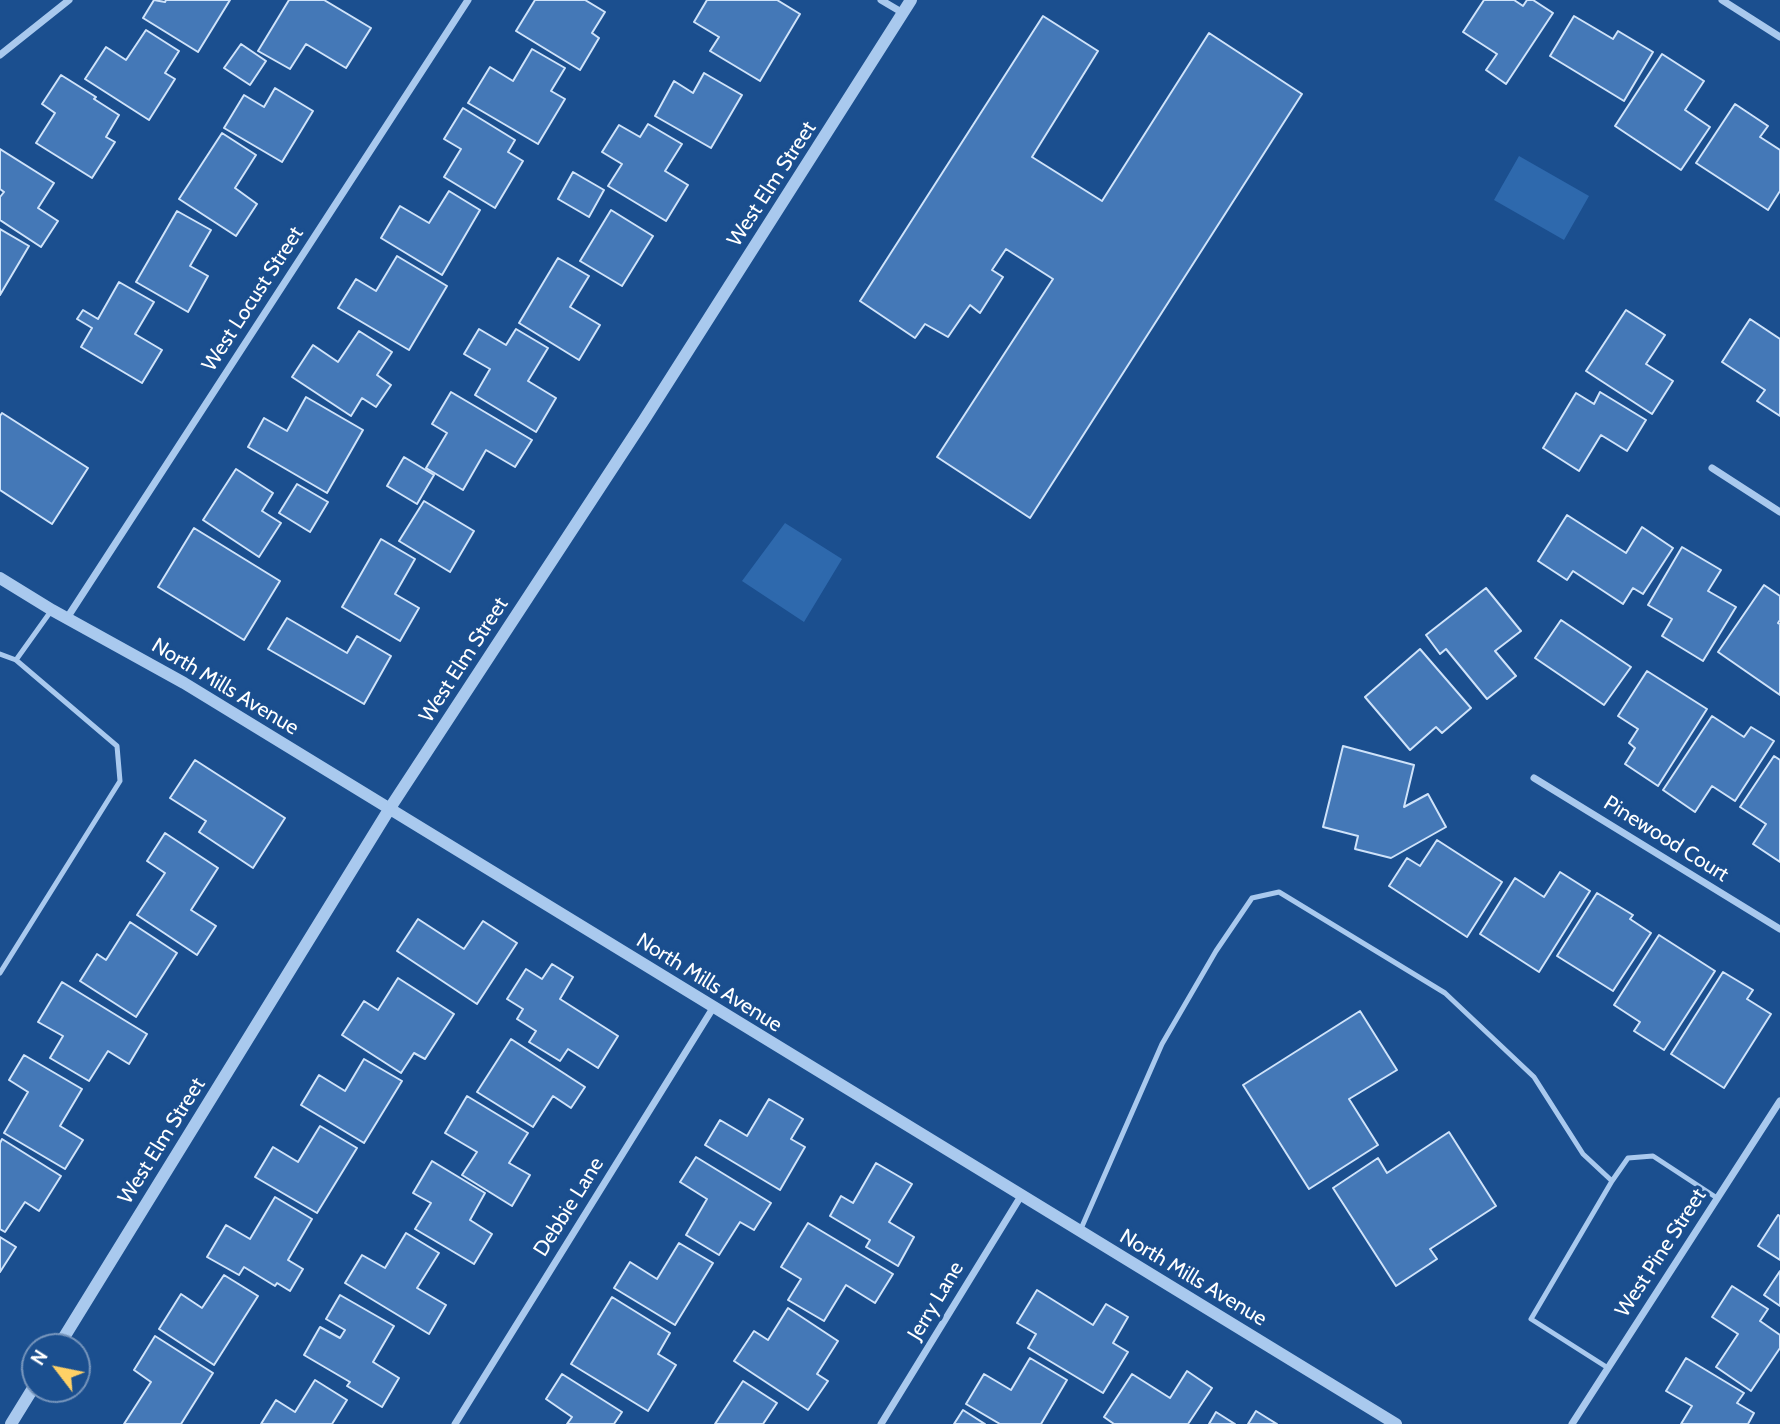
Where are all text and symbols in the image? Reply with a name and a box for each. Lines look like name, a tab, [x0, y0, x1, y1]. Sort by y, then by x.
street label: West Elm Street	[722, 117, 822, 251]
street label: West Locust Street	[197, 222, 309, 376]
street label: West Elm Street	[414, 593, 514, 727]
street label: North Mills Avenue	[147, 633, 303, 741]
street label: Pinewood Court	[1599, 791, 1733, 887]
street label: North Mills Avenue	[631, 928, 787, 1038]
street label: West Elm Street	[113, 1073, 211, 1209]
street label: Debbie Lane	[529, 1153, 609, 1261]
street label: West Pine Street	[1610, 1184, 1712, 1322]
street label: North Mills Avenue	[1115, 1224, 1271, 1332]
street label: Jerry Lane	[903, 1257, 969, 1345]
north arrow	[21, 1333, 91, 1403]
text: N	[26, 1346, 53, 1369]

